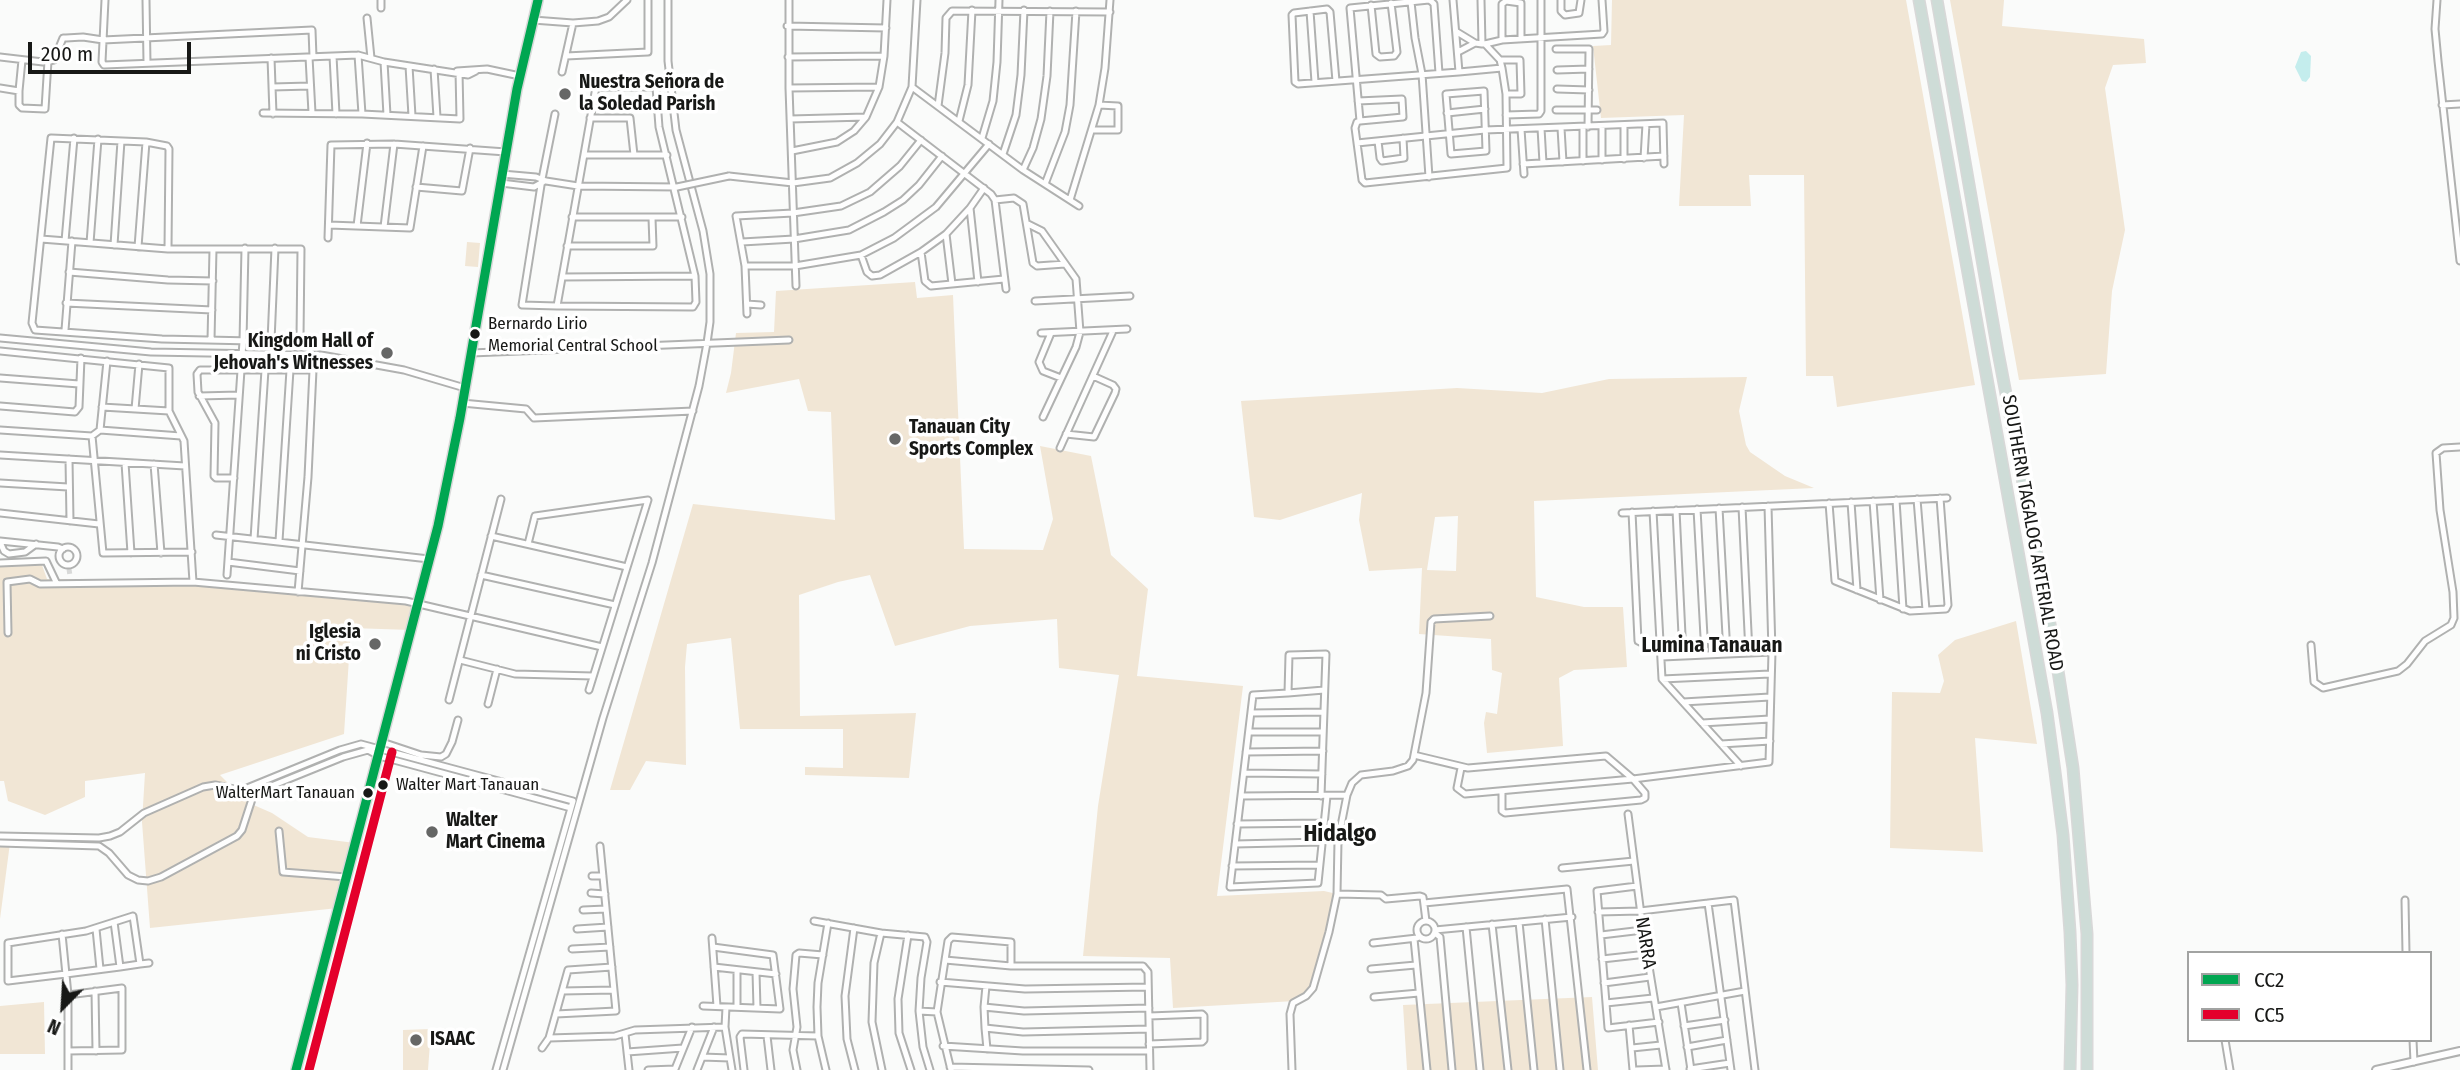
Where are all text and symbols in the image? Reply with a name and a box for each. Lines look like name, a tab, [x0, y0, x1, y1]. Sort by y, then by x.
scale bar	[32, 28, 194, 72]
text: 200 m	[41, 41, 93, 67]
place label: Nuestra Señora de la Soledad Parish	[579, 72, 724, 116]
marker: Nuestra Señora de la Soledad Parish	[557, 86, 573, 102]
place label: Bernardo Lirio Memorial Central School	[488, 314, 658, 354]
marker: Bernardo Lirio Memorial Central School	[468, 327, 482, 341]
place label: Kingdom Hall of Jehovah's Witnesses	[213, 331, 373, 375]
marker: Kingdom Hall of Jehovah's Witnesses	[379, 345, 395, 361]
street label: SOUTHERN TAGALOG ARTERIAL ROAD	[1996, 393, 2068, 673]
place label: Tanauan City Sports Complex	[909, 417, 1033, 461]
marker: Tanauan City Sports Complex	[887, 431, 903, 447]
place label: Iglesia ni Cristo	[296, 622, 361, 666]
district label: Lumina Tanauan	[1641, 633, 1783, 659]
marker: Iglesia ni Cristo	[367, 636, 383, 652]
place label: Walter Mart Tanauan	[396, 775, 539, 795]
marker: Walter Mart Tanauan	[376, 778, 390, 792]
place label: WalterMart Tanauan	[216, 783, 355, 803]
marker: WalterMart Tanauan	[361, 786, 375, 800]
place label: Walter Mart Cinema	[446, 810, 545, 854]
district label: Hidalgo	[1303, 821, 1377, 849]
marker: Walter Mart Cinema	[424, 824, 440, 840]
street label: NARRA	[1630, 915, 1660, 971]
legend	[2187, 951, 2432, 1042]
text: CC2	[2254, 967, 2284, 993]
north arrow	[28, 972, 98, 1042]
text: CC5	[2254, 1002, 2284, 1028]
text: N	[44, 1014, 64, 1039]
place label: ISAAC	[430, 1029, 475, 1051]
marker: ISAAC	[408, 1032, 424, 1048]

